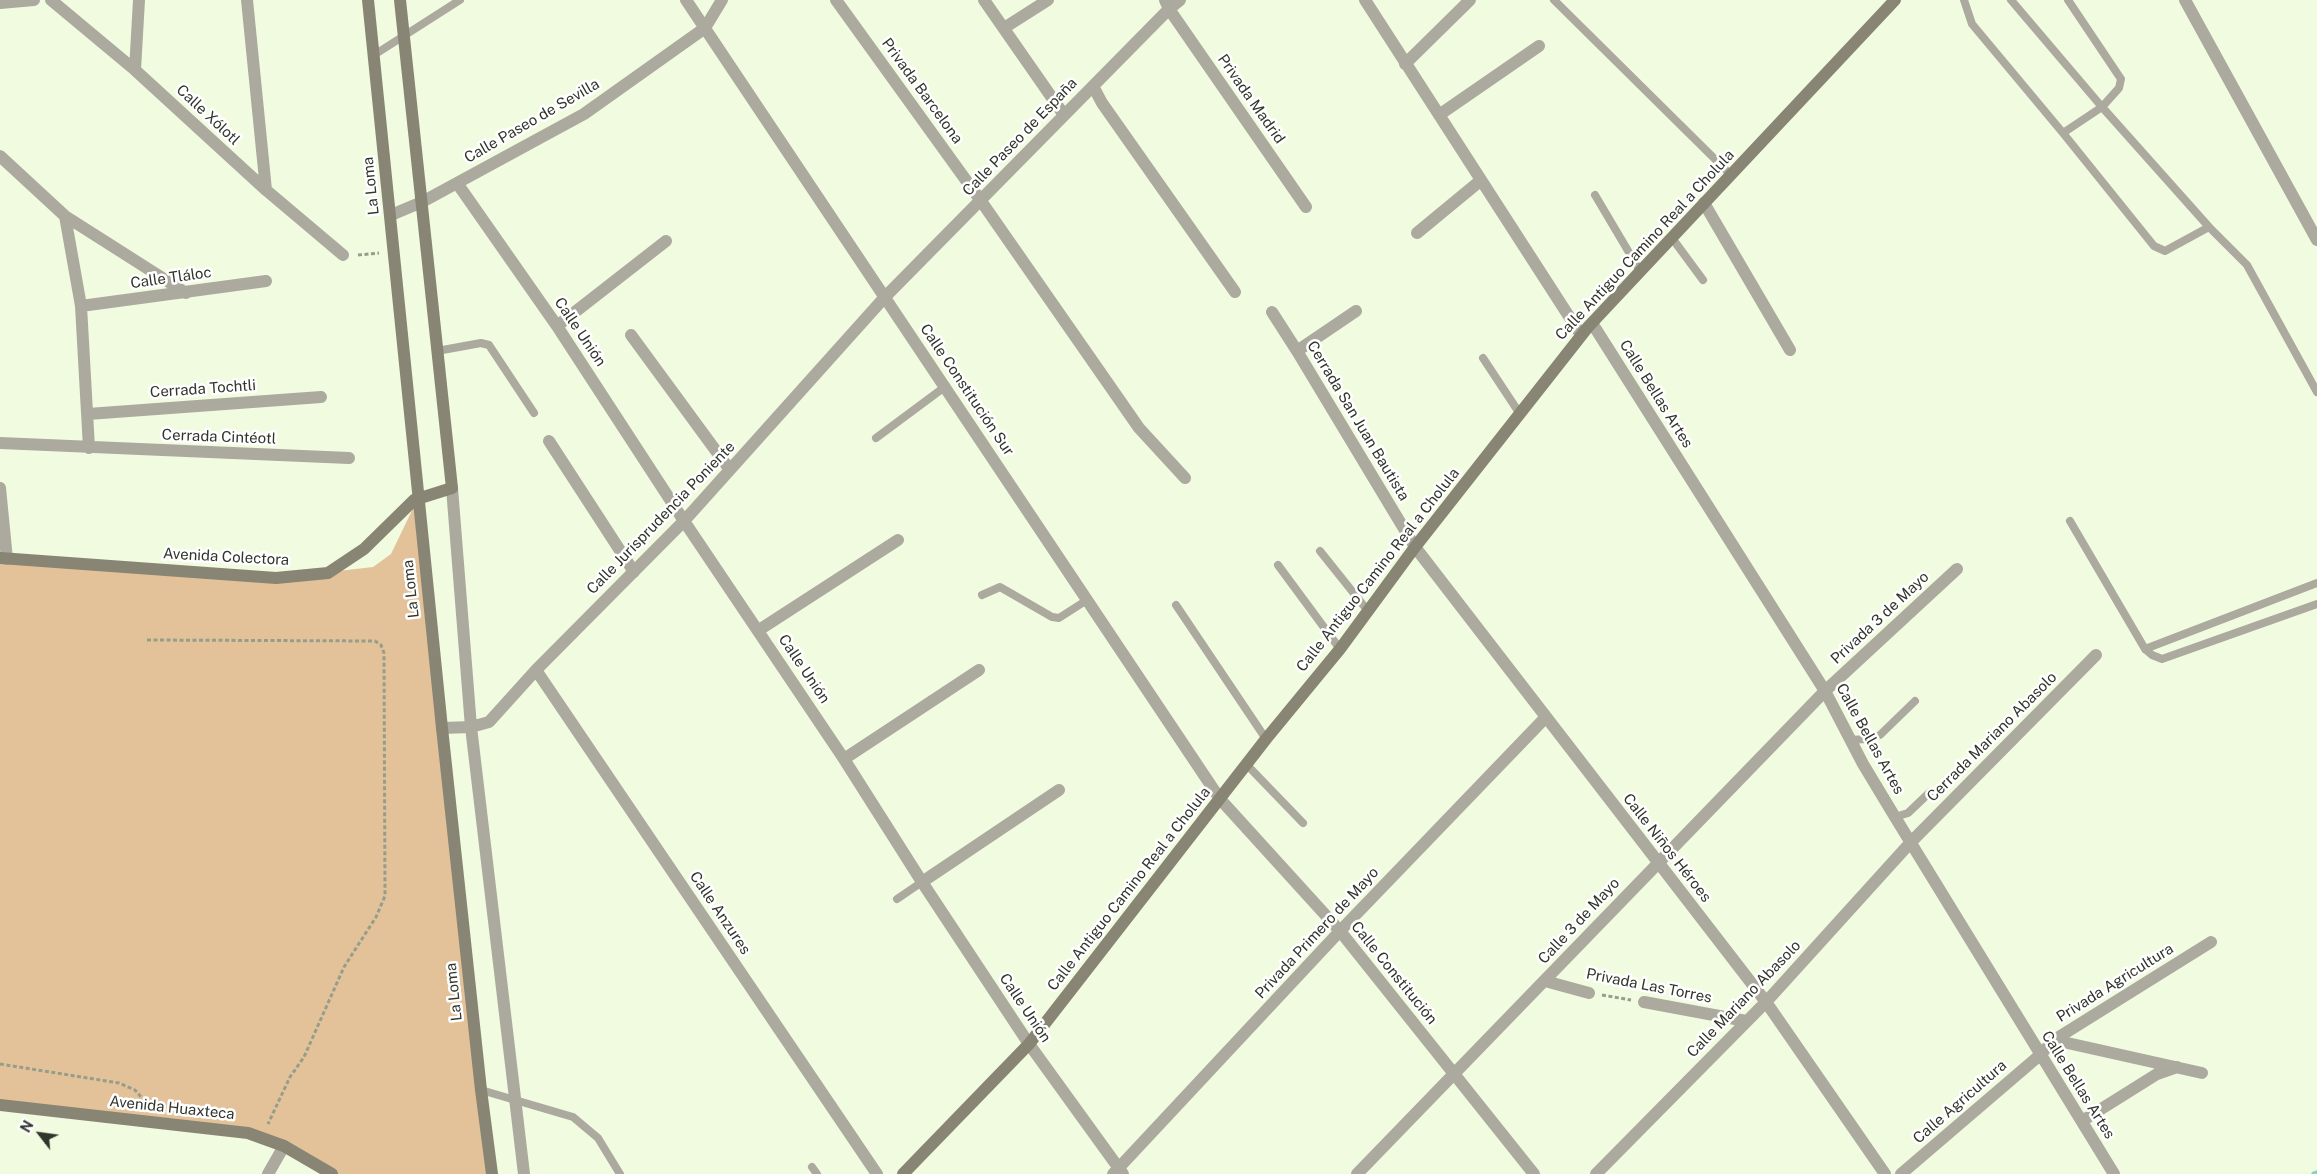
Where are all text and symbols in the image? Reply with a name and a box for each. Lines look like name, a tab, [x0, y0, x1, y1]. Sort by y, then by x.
street label: Privada Barcelona	[878, 35, 966, 147]
street label: Privada Madrid	[1214, 51, 1288, 147]
street label: Calle Paseo de España	[959, 74, 1081, 200]
street label: Calle Paseo de Sevilla	[461, 75, 603, 167]
street label: Calle Xólotl	[173, 81, 243, 149]
street label: Calle Antiguo Camino Real a Cholula	[1552, 146, 1738, 344]
street label: La Loma	[359, 156, 383, 216]
street label: Calle Tláloc	[129, 263, 213, 293]
street label: Calle Unión	[550, 294, 610, 370]
street label: Calle Constitución Sur	[916, 321, 1018, 459]
street label: Calle Bellas Artes	[1616, 337, 1696, 451]
street label: Cerrada San Juan Bautista	[1303, 338, 1413, 504]
street label: Cerrada Tochtli	[149, 376, 257, 402]
street label: Cerrada Cintéotl	[161, 426, 277, 448]
street label: Calle Jurisprudencia Poniente	[583, 438, 739, 598]
street label: Calle Antiguo Camino Real a Cholula	[1293, 464, 1463, 676]
street label: Avenida Colectora	[163, 545, 289, 569]
street label: La Loma	[399, 559, 423, 619]
street label: Privada 3 de Mayo	[1827, 568, 1933, 668]
street label: Calle Unión	[774, 631, 834, 707]
street label: Cerrada Mariano Abasolo	[1923, 668, 2061, 806]
street label: Calle Bellas Artes	[1832, 680, 1908, 798]
street label: Calle Antiguo Camino Real a Cholula	[1044, 783, 1214, 995]
street label: Calle Niños Héroes	[1619, 790, 1715, 906]
street label: Privada Primero de Mayo	[1251, 864, 1383, 1002]
street label: Calle Anzures	[686, 868, 754, 958]
street label: Calle 3 de Mayo	[1535, 874, 1623, 968]
street label: Calle Constitución	[1347, 918, 1441, 1028]
street label: Calle Mariano Abasolo	[1683, 937, 1805, 1061]
street label: Privada Agricultura	[2053, 940, 2177, 1026]
street label: La Loma	[442, 962, 466, 1022]
street label: Privada Las Torres	[1585, 965, 1713, 1007]
street label: Calle Unión	[995, 970, 1055, 1046]
street label: Calle Bellas Artes	[2038, 1028, 2118, 1142]
street label: Calle Agricultura	[1910, 1057, 2010, 1147]
street label: Avenida Huaxteca	[108, 1092, 236, 1124]
north arrow	[15, 1109, 65, 1159]
text: N	[17, 1118, 37, 1135]

